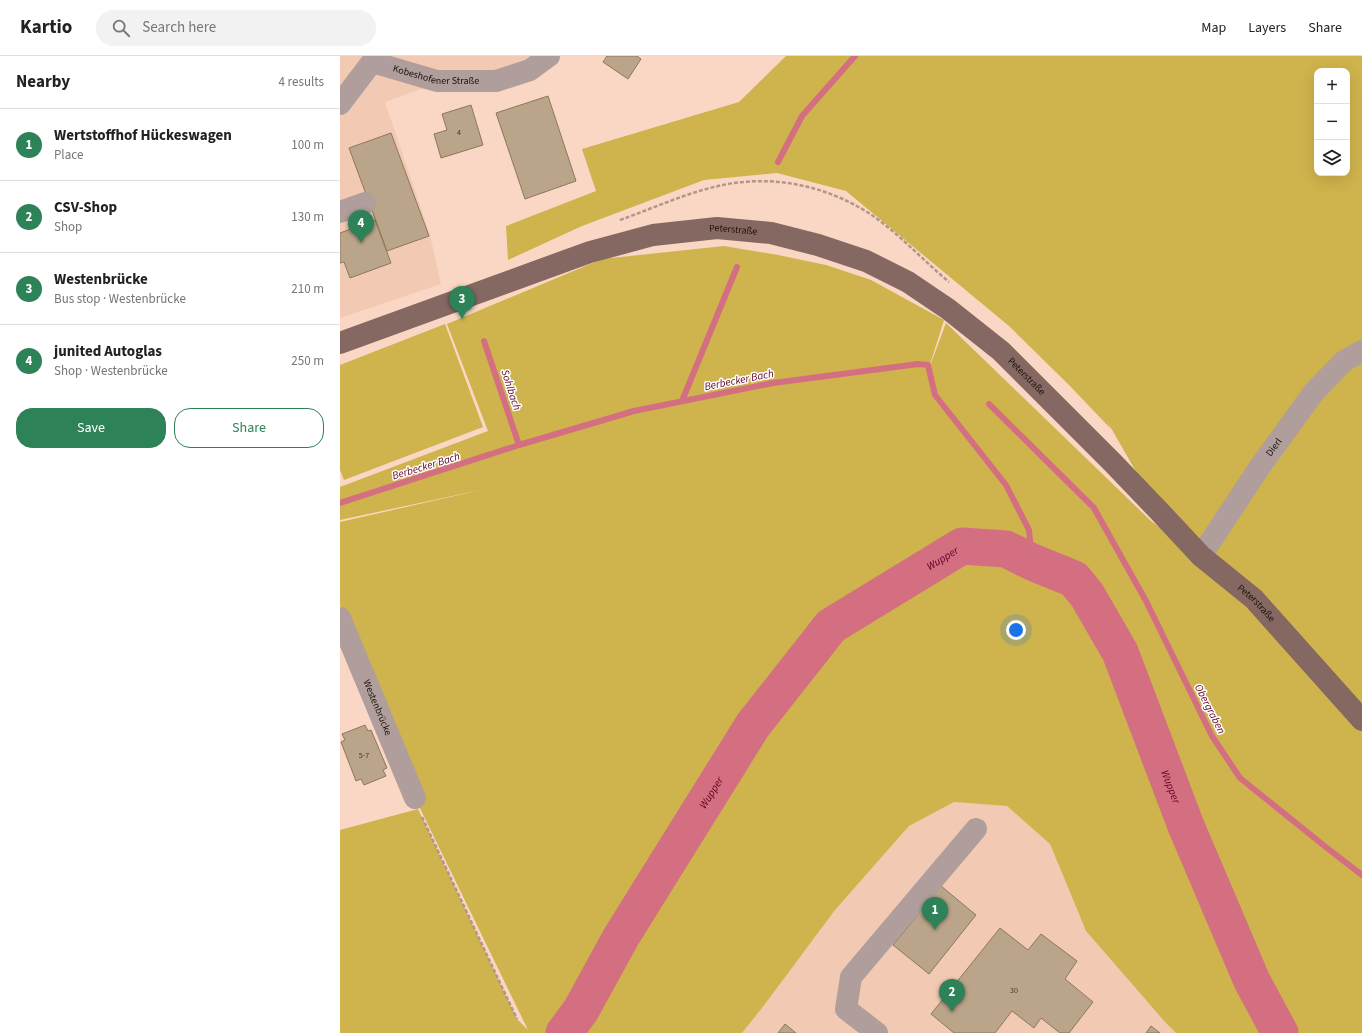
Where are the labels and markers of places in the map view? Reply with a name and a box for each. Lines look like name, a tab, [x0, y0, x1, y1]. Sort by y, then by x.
pin: 4	[348, 210, 374, 243]
pin: 3	[449, 286, 475, 319]
pin: 1	[922, 897, 948, 930]
pin: 2	[939, 979, 965, 1012]

